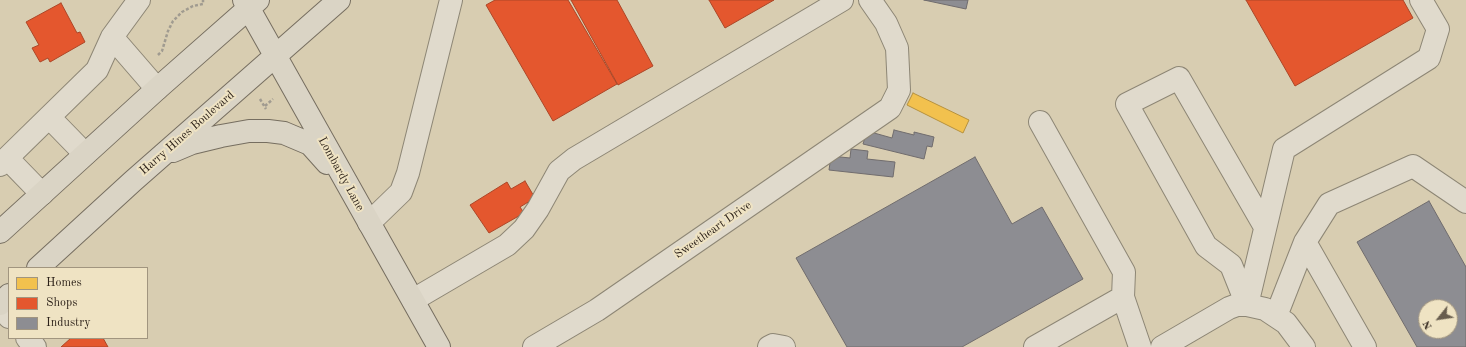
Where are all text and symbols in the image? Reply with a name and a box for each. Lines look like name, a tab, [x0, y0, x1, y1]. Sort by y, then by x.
street label: Harry Hines Boulevard	[137, 88, 237, 178]
street label: Lombardy Lane	[315, 134, 367, 214]
street label: Sweetheart Drive	[672, 198, 754, 262]
legend	[8, 267, 148, 339]
text: Homes	[46, 277, 82, 289]
text: Shops	[46, 297, 77, 309]
north arrow	[1418, 299, 1458, 339]
text: Industry	[46, 317, 91, 329]
text: N	[1421, 318, 1435, 331]

